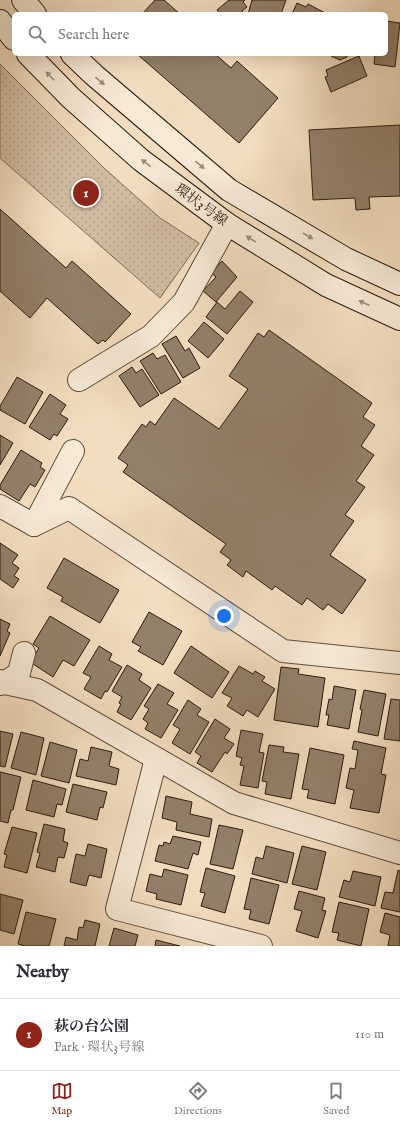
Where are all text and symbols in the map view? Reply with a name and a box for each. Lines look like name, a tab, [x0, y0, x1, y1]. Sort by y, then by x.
search box	[12, 12, 388, 56]
icon: search	[26, 23, 48, 45]
text: Search here	[58, 25, 129, 44]
one-way arrow	[45, 71, 54, 81]
one-way arrow	[96, 76, 105, 85]
one-way arrow	[140, 159, 151, 168]
one-way arrow	[194, 161, 205, 170]
pin: 1	[73, 178, 99, 208]
street label: 環状3号線	[171, 180, 231, 230]
one-way arrow	[302, 233, 314, 240]
one-way arrow	[246, 235, 256, 243]
one-way arrow	[359, 300, 370, 306]
your location	[214, 606, 234, 626]
text: Nearby	[16, 962, 69, 983]
text: 萩の台公園	[54, 1017, 129, 1036]
text: 1	[27, 1026, 31, 1043]
text: 110 m	[355, 1026, 384, 1043]
text: Park · 環状3号線	[54, 1039, 144, 1056]
tab: Map	[51, 1080, 73, 1118]
tab: Directions	[174, 1080, 222, 1118]
tab: Saved	[323, 1080, 349, 1118]

